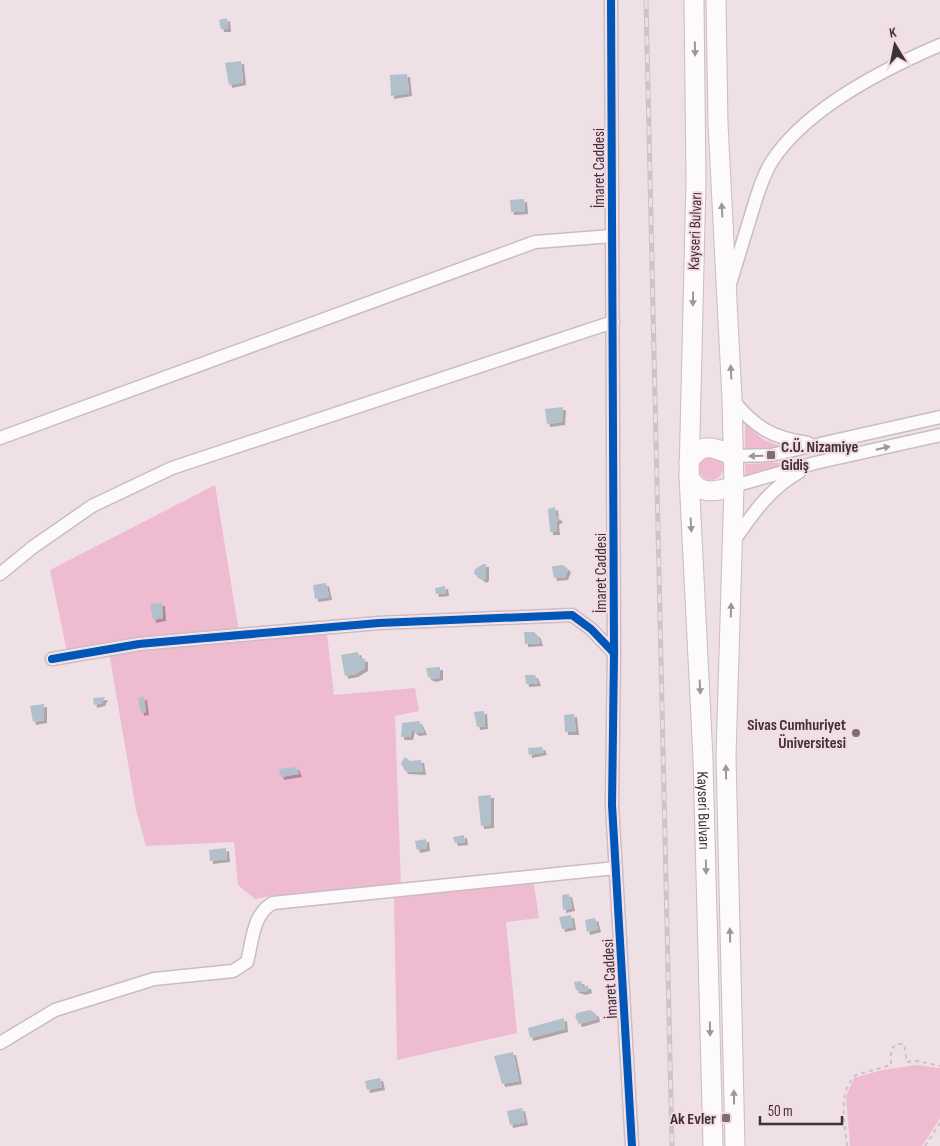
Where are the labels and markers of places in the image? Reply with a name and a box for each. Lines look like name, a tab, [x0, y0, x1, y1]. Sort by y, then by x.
place label: C.Ü. Nizamiye Gidiş	[781, 438, 858, 475]
marker: C.Ü. Nizamiye Gidiş	[765, 449, 777, 461]
place label: Sivas Cumhuriyet Üniversitesi	[747, 716, 846, 753]
marker: Sivas Cumhuriyet Üniversitesi	[850, 727, 862, 739]
place label: Ak Evler	[669, 1110, 716, 1129]
marker: Ak Evler	[720, 1112, 732, 1124]

